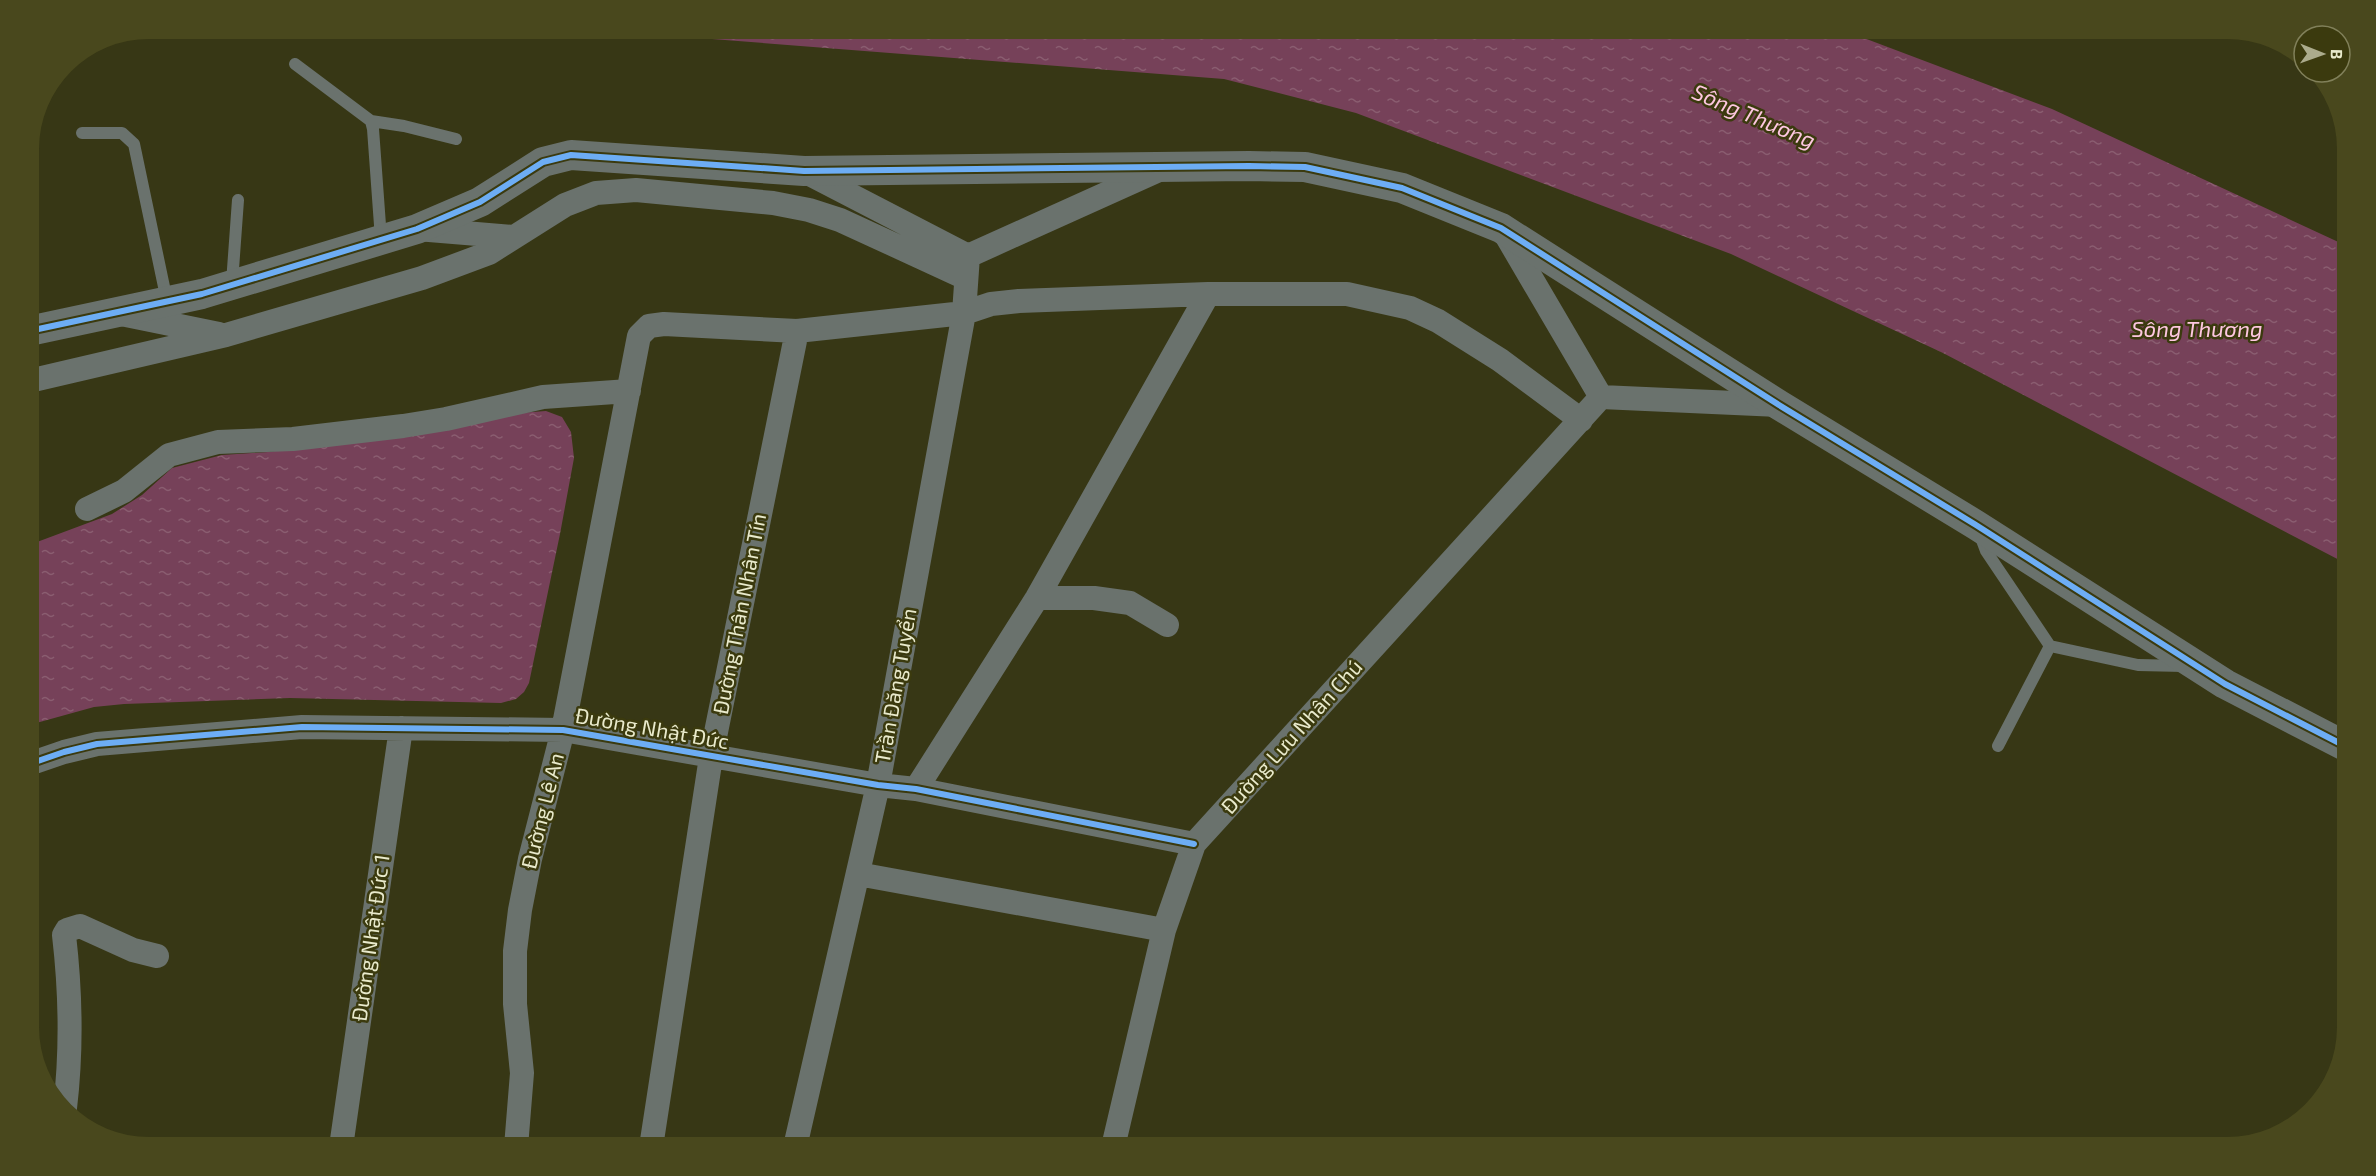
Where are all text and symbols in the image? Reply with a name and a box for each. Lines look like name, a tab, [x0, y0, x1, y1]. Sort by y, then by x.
north arrow	[2292, 24, 2352, 84]
text: B	[2328, 49, 2347, 60]
water label: Sông Thương	[1689, 78, 1820, 153]
water label: Sông Thương	[2131, 315, 2263, 341]
street label: Đường Thân Nhân Tín	[707, 511, 770, 716]
street label: Trần Đăng Tuyển	[869, 606, 921, 765]
street label: Đường Lưu Nhân Chú	[1215, 654, 1367, 818]
street label: Đường Nhật Đức	[574, 702, 731, 753]
street label: Đường Lê An	[515, 750, 568, 871]
street label: Đường Nhật Đức 1	[345, 853, 394, 1023]

